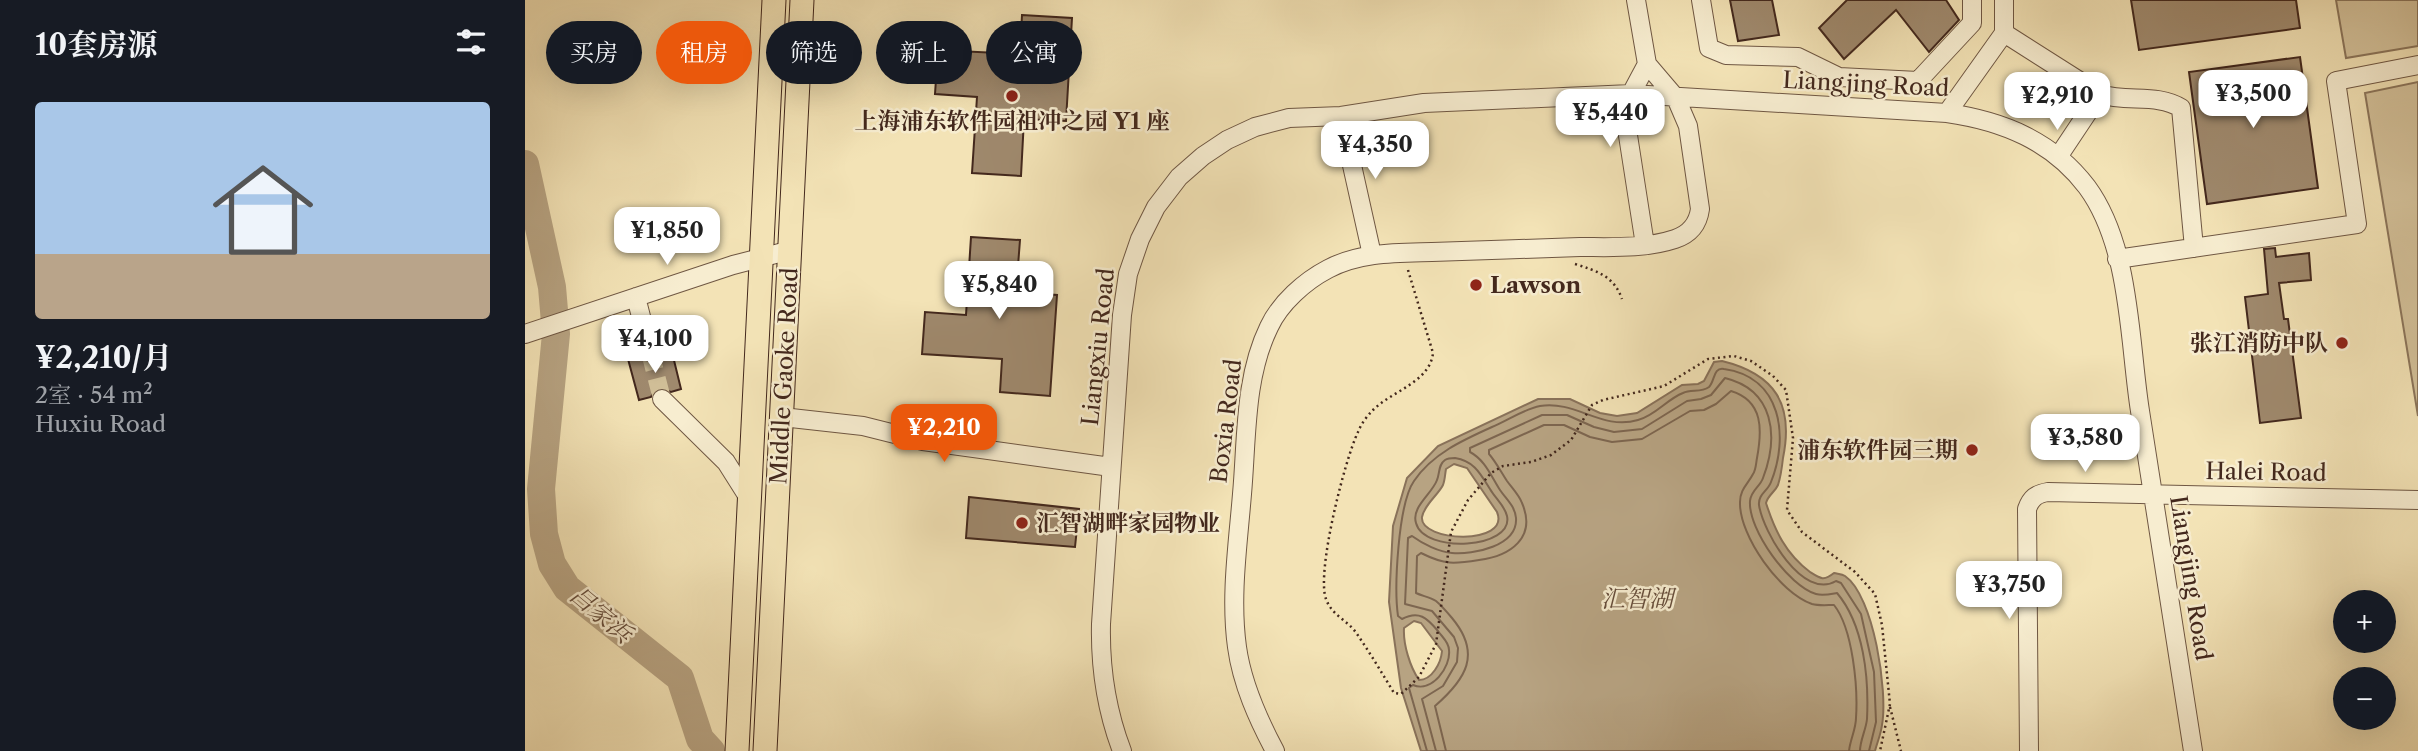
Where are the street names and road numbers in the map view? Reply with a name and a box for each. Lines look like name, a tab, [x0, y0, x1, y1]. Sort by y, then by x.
street label: Liangjing Road	[1782, 66, 1950, 102]
street label: Middle Gaoke Road	[764, 267, 804, 485]
street label: Liangxiu Road	[1076, 267, 1120, 427]
street label: Boxia Road	[1205, 357, 1247, 485]
street label: Halei Road	[2205, 457, 2327, 487]
street label: Liangjing Road	[2164, 493, 2218, 663]

